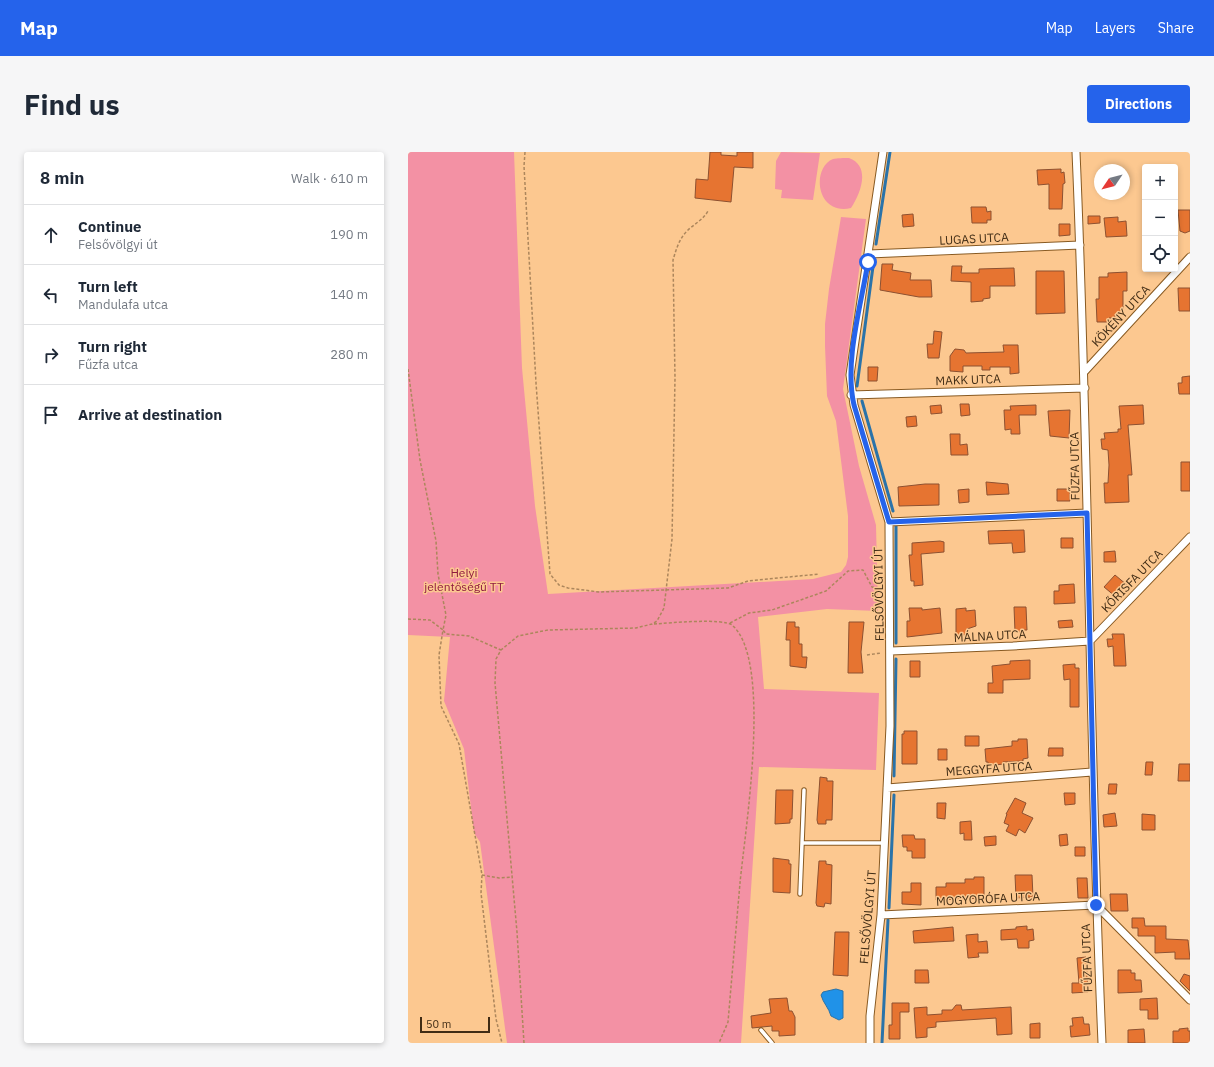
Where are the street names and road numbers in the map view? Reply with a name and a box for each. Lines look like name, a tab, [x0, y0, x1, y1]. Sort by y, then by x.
street label: LUGAS UTCA	[939, 229, 1009, 248]
street label: KÖKÉNY UTCA	[1088, 282, 1153, 350]
street label: MAKK UTCA	[935, 371, 1001, 388]
street label: FŰZFA UTCA	[1066, 431, 1083, 500]
street label: KŐRISFA UTCA	[1098, 546, 1166, 615]
street label: FELSŐVÖLGYI ÚT	[870, 547, 887, 641]
street label: MÁLNA UTCA	[953, 626, 1027, 645]
street label: MEGGYFA UTCA	[945, 758, 1033, 779]
street label: FELSŐVÖLGYI ÚT	[856, 869, 879, 964]
street label: MOGYORÓFA UTCA	[936, 888, 1041, 909]
street label: FŰZFA UTCA	[1078, 923, 1095, 992]

